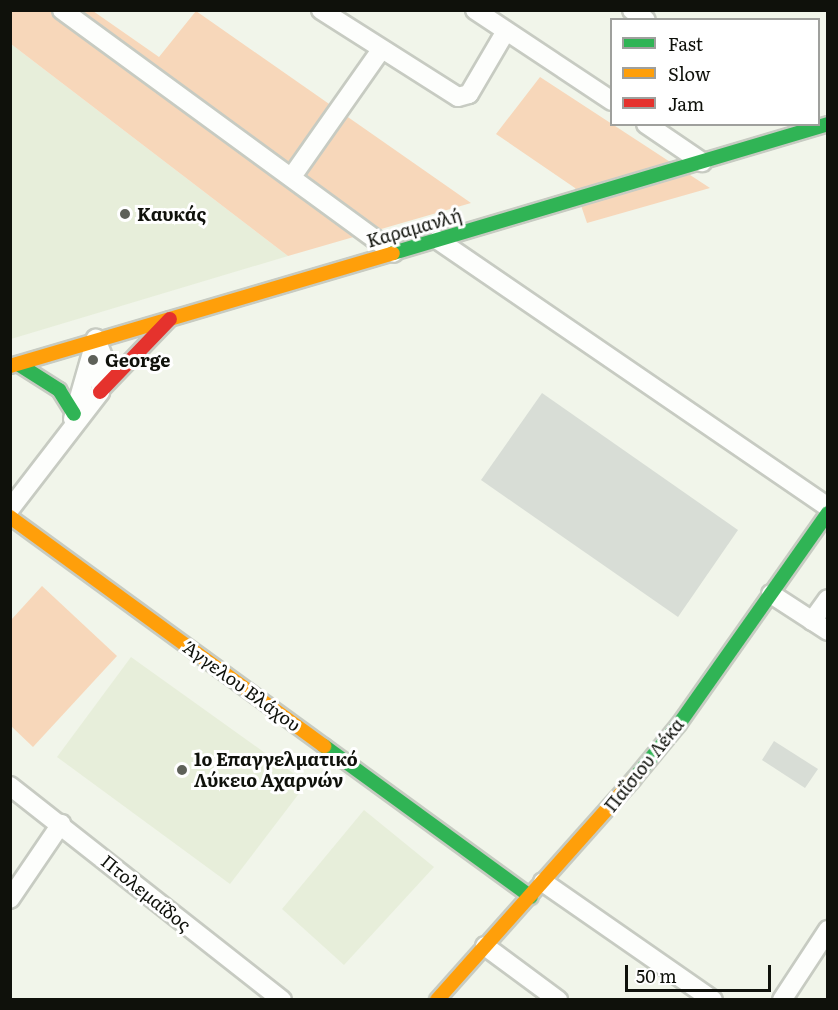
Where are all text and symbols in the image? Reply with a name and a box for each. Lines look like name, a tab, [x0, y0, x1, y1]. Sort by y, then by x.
legend	[610, 18, 820, 126]
text: Fast	[668, 30, 703, 57]
text: Slow	[668, 60, 710, 87]
text: Jam	[668, 90, 704, 117]
place label: Καυκάς	[137, 203, 206, 225]
street label: Καραμανλή	[364, 204, 464, 252]
marker: Καυκάς	[118, 207, 132, 221]
place label: George	[105, 349, 170, 371]
marker: George	[86, 353, 100, 367]
street label: Άγγελου Βλάχου	[179, 636, 305, 736]
street label: Παΐσιου Λέκα	[600, 714, 688, 816]
place label: 1ο Επαγγελματικό Λύκειο Αχαρνών	[194, 749, 358, 792]
marker: 1ο Επαγγελματικό Λύκειο Αχαρνών	[175, 763, 189, 777]
street label: Πτολεμαΐδος	[97, 850, 195, 936]
scale bar	[628, 953, 774, 991]
text: 50 m	[636, 962, 677, 989]

